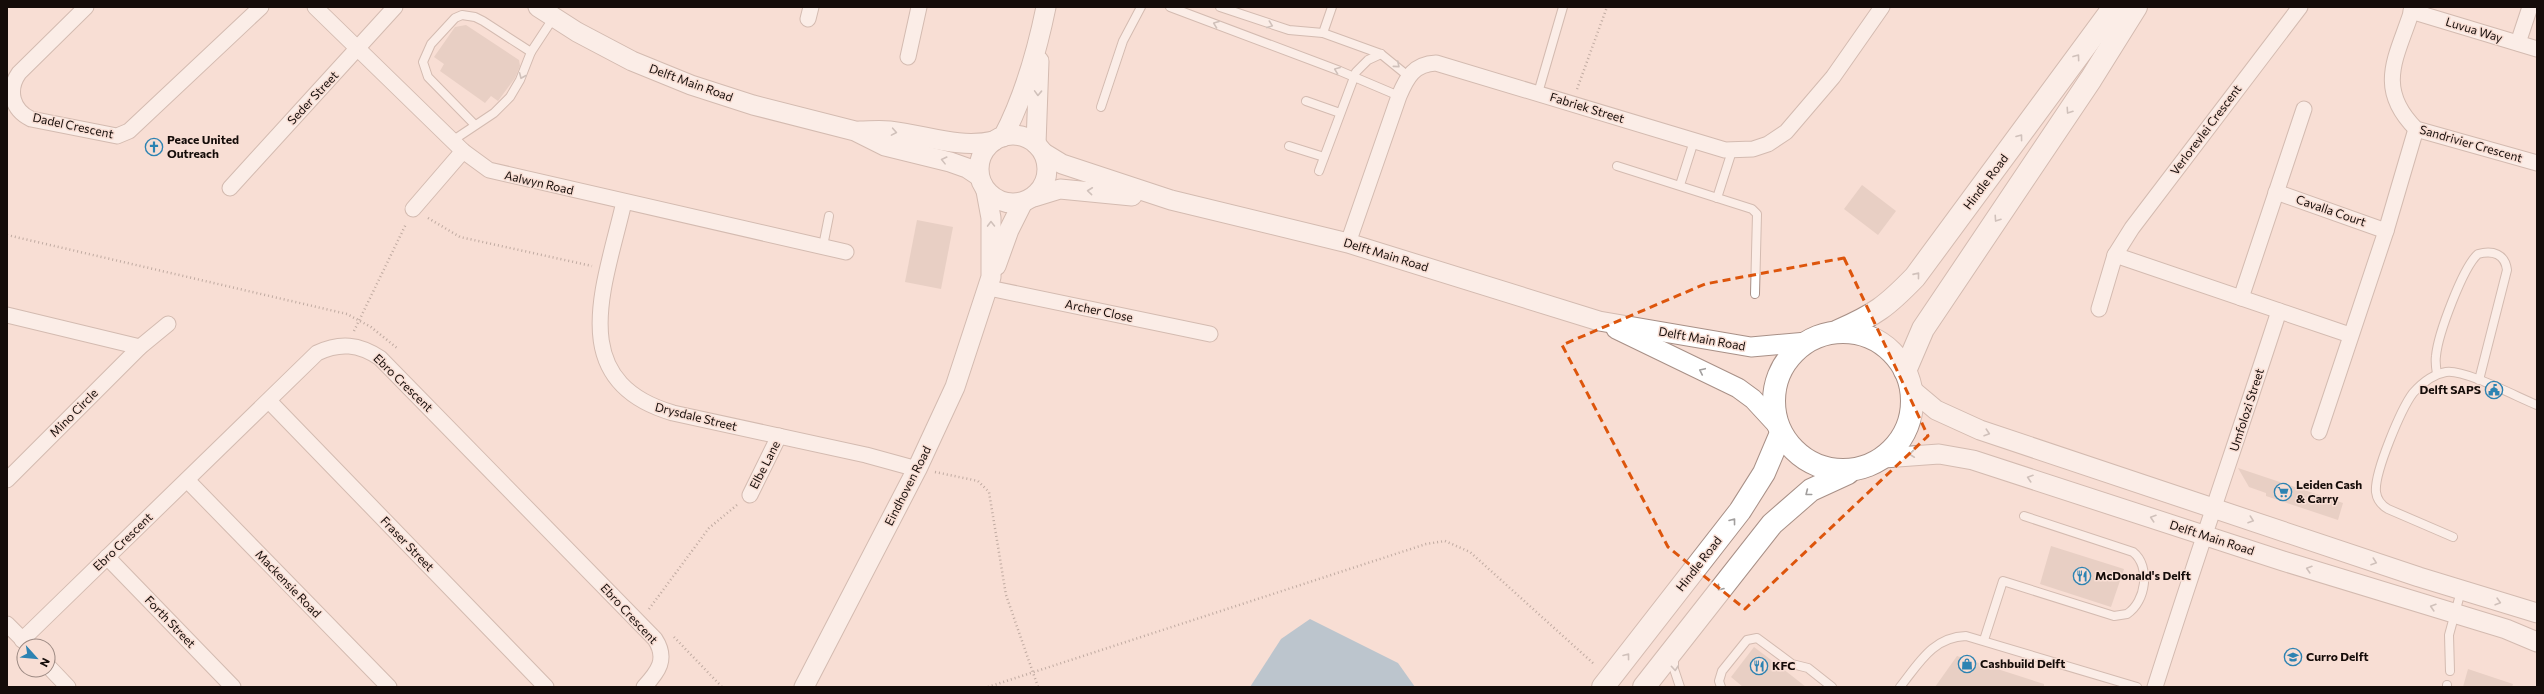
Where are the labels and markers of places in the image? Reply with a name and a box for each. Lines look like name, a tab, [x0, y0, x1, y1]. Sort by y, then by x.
place label: Peace United Outreach	[167, 132, 239, 160]
church icon: Peace United Outreach	[144, 137, 164, 157]
public building icon: Delft SAPS	[2484, 380, 2504, 400]
place label: Delft SAPS	[2420, 382, 2481, 396]
place label: Leiden Cash & Carry	[2296, 477, 2362, 505]
supermarket icon: Leiden Cash & Carry	[2273, 482, 2293, 502]
restaurant icon: McDonald's Delft	[2072, 566, 2092, 586]
place label: McDonald's Delft	[2095, 568, 2191, 582]
school or university icon: Curro Delft	[2283, 647, 2303, 667]
place label: Curro Delft	[2306, 649, 2369, 663]
shop icon: Cashbuild Delft	[1957, 654, 1977, 674]
restaurant icon: KFC	[1749, 656, 1769, 676]
place label: Cashbuild Delft	[1980, 656, 2065, 670]
place label: KFC	[1772, 658, 1796, 672]

